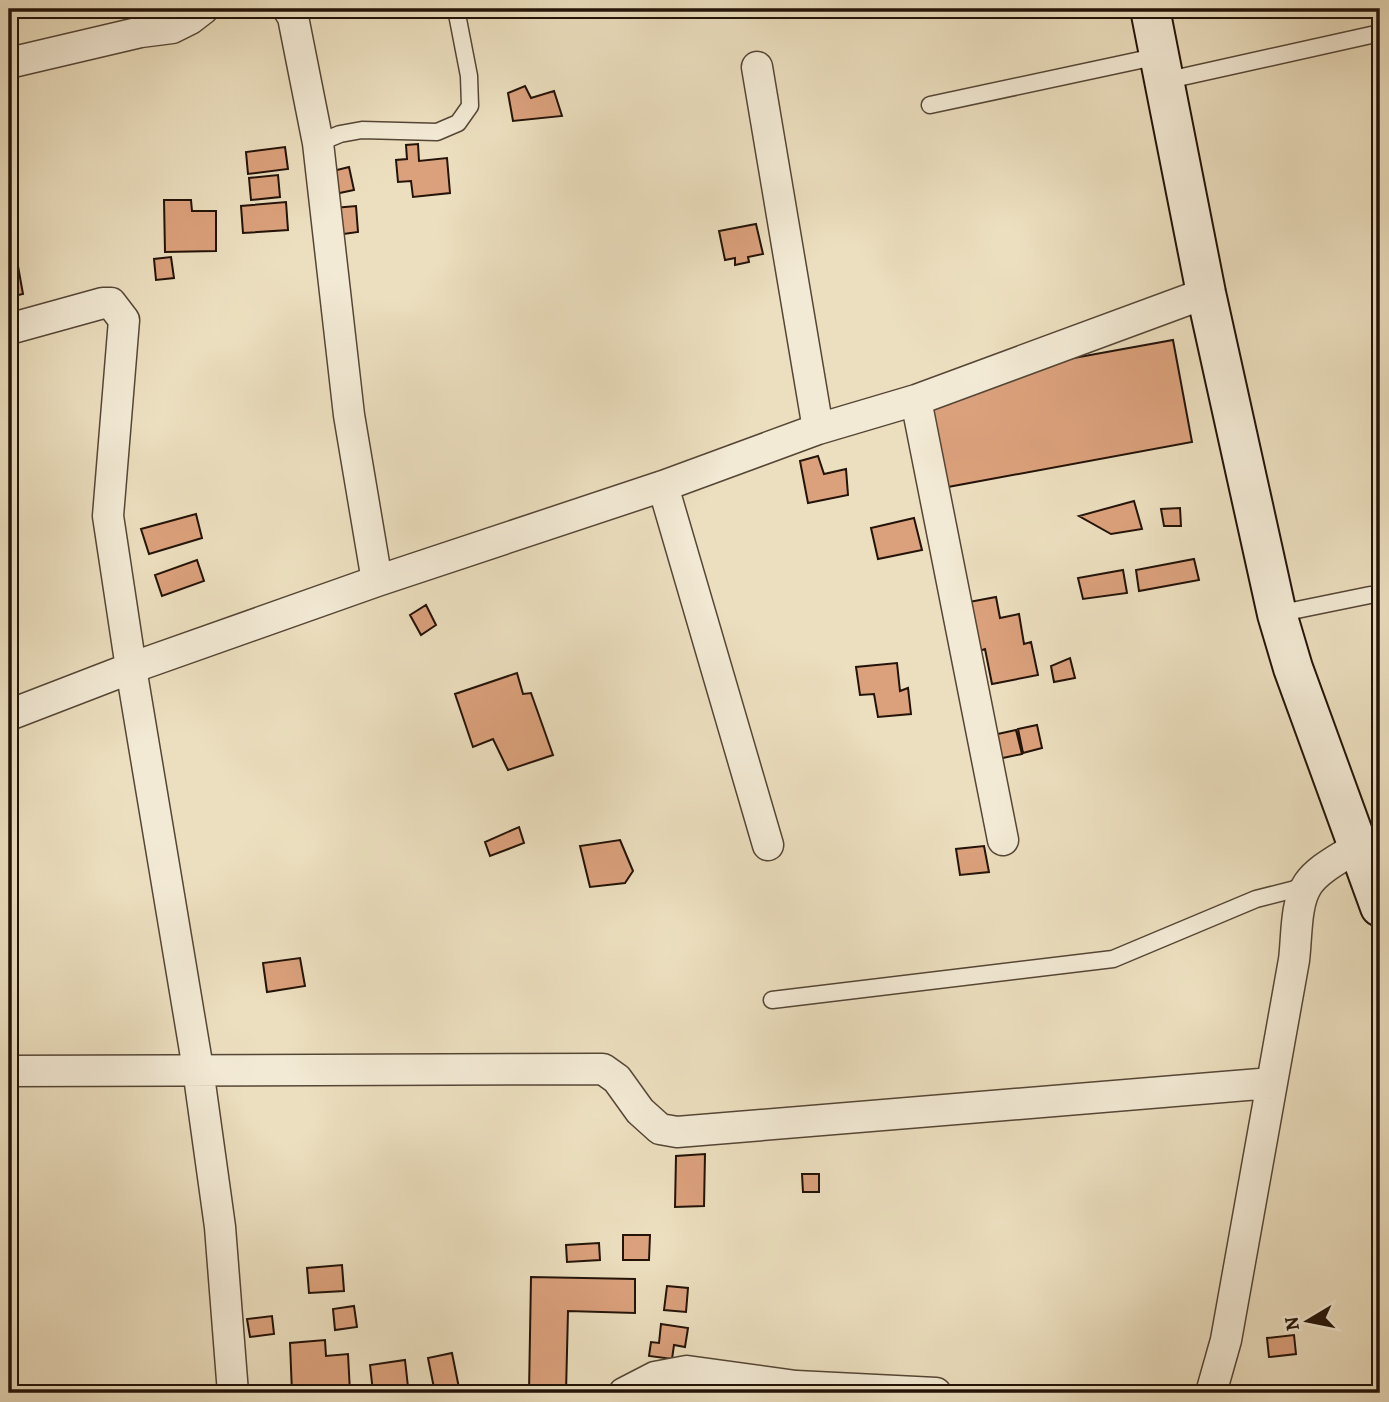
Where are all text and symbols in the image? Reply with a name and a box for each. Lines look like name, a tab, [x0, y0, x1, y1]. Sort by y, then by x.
north arrow	[1274, 1286, 1344, 1356]
text: N	[1278, 1315, 1306, 1333]

